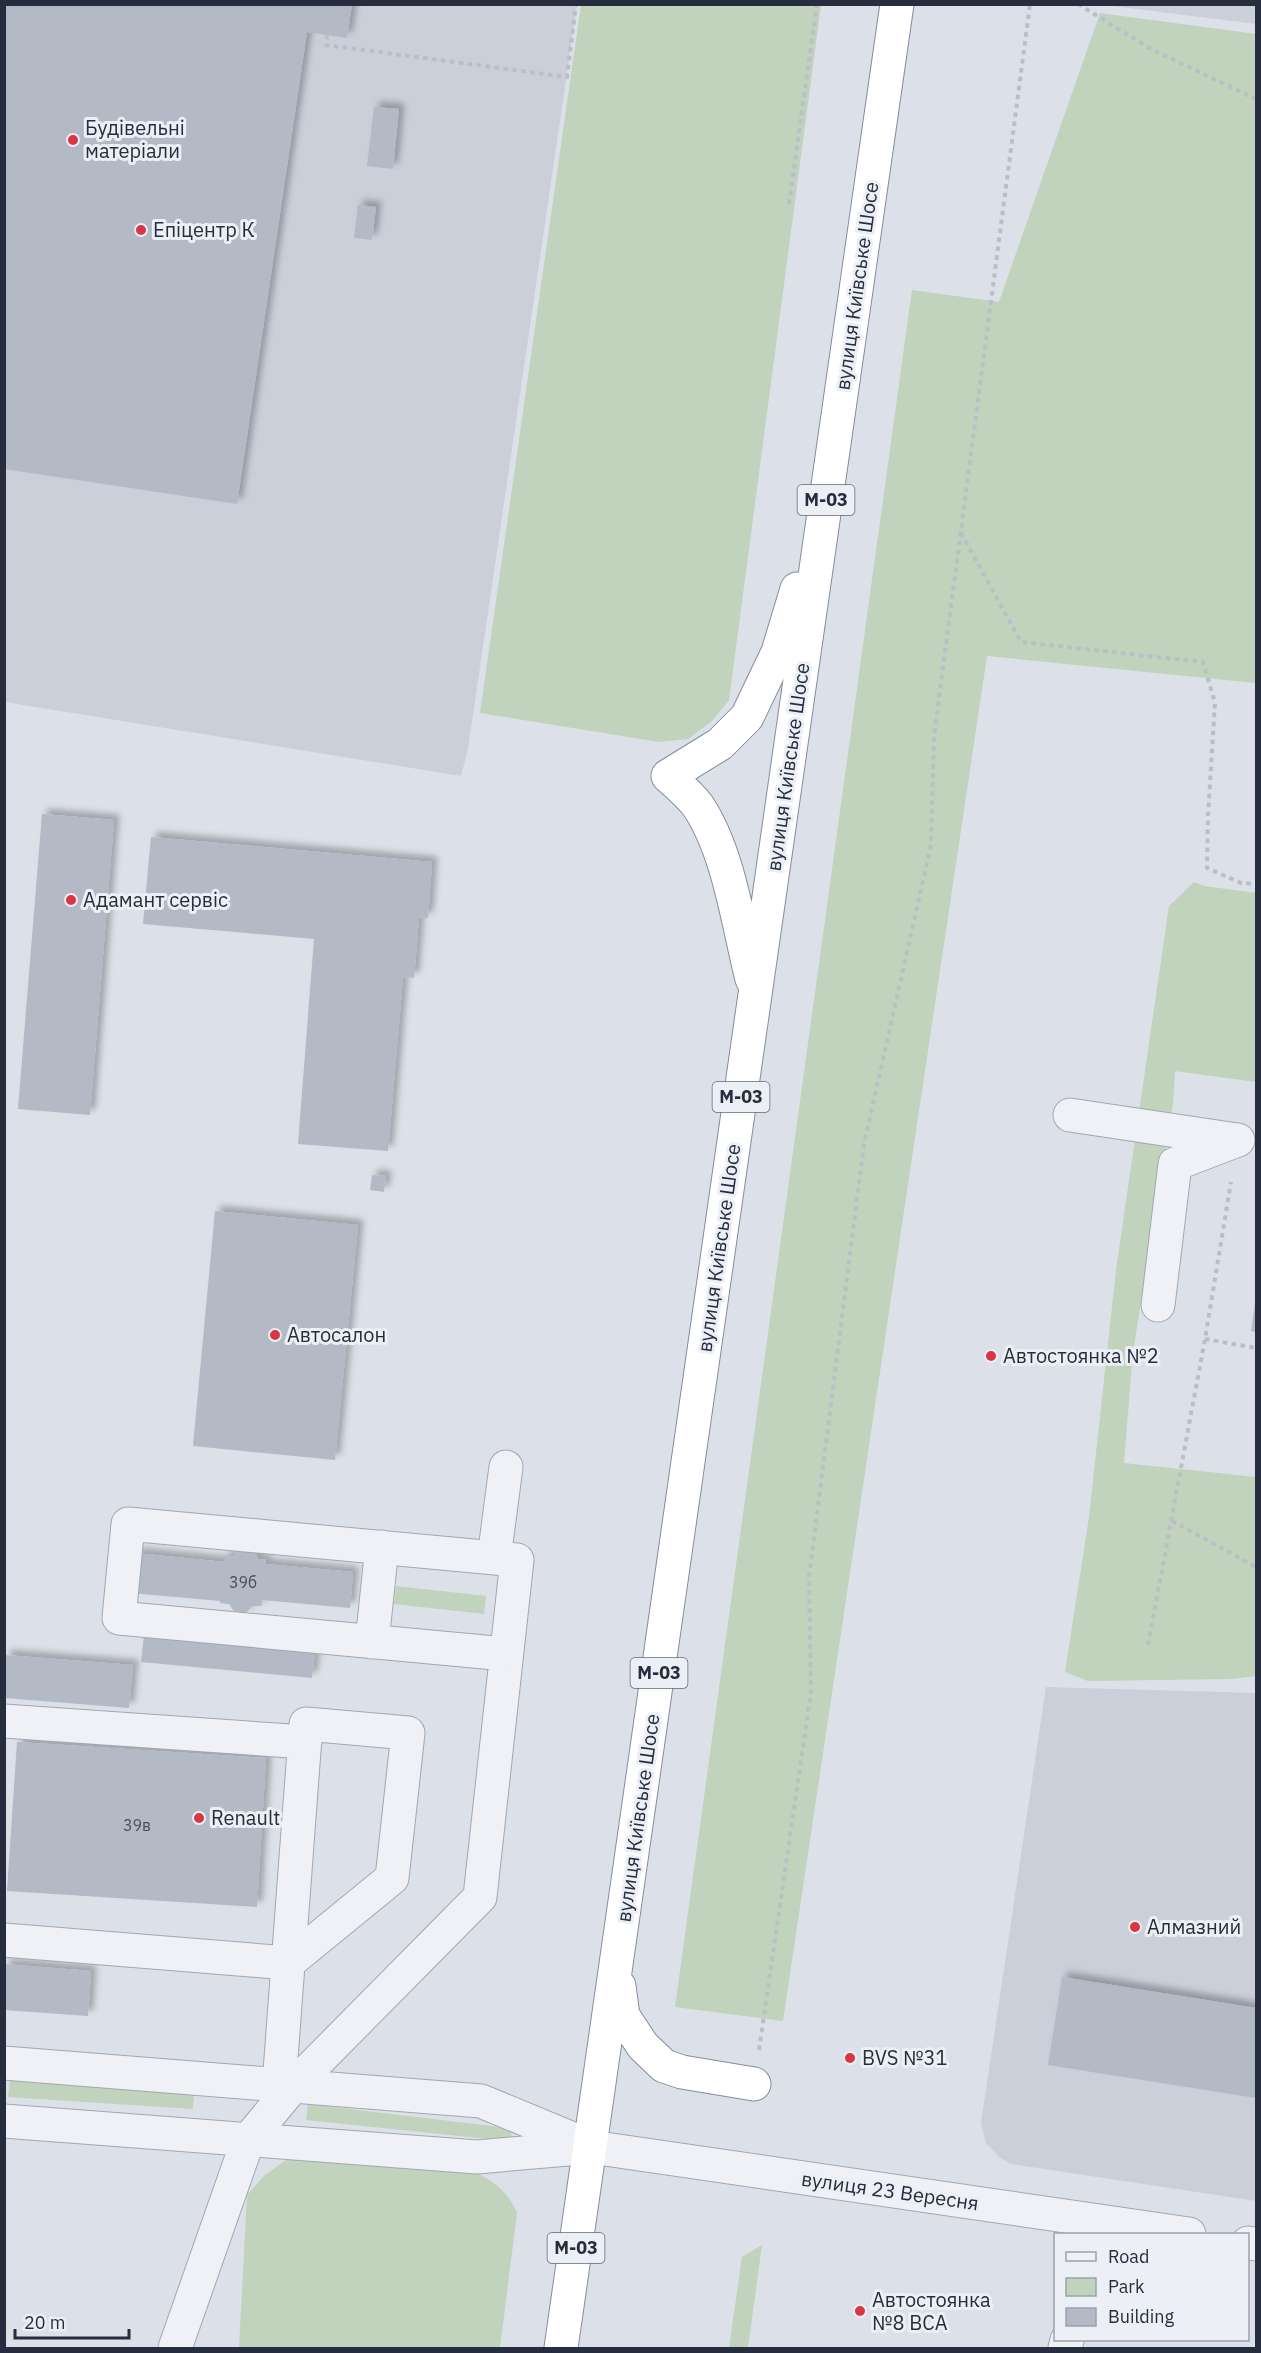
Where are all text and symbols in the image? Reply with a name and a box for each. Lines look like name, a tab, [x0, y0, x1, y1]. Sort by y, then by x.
place label: Будівельні матеріали	[85, 114, 185, 164]
marker: Будівельні матеріали	[66, 133, 80, 147]
street label: вулиця Київське Шосе	[829, 180, 885, 392]
place label: Епіцентр К	[153, 216, 255, 243]
marker: Епіцентр К	[134, 223, 148, 237]
road number: М-03	[798, 485, 854, 515]
street label: вулиця Київське Шосе	[760, 661, 816, 873]
place label: Адамант сервіс	[83, 886, 228, 913]
marker: Адамант сервіс	[64, 893, 78, 907]
road number: М-03	[712, 1082, 770, 1112]
street label: вулиця Київське Шосе	[691, 1142, 747, 1354]
place label: Автосалон	[287, 1321, 386, 1348]
marker: Автосалон	[268, 1328, 282, 1342]
place label: Автостоянка №2	[1003, 1342, 1159, 1369]
marker: Автостоянка №2	[984, 1349, 998, 1363]
house number: 39б	[229, 1572, 257, 1592]
road number: М-03	[630, 1658, 688, 1688]
street label: вулиця Київське Шосе	[610, 1712, 666, 1924]
place label: Renault	[211, 1804, 280, 1831]
marker: Renault	[192, 1811, 206, 1825]
house number: 39в	[123, 1815, 151, 1835]
place label: Алмазний	[1147, 1913, 1241, 1940]
marker: Алмазний	[1128, 1920, 1142, 1934]
place label: BVS №31	[862, 2044, 948, 2071]
marker: BVS №31	[843, 2051, 857, 2065]
street label: вулиця 23 Вересня	[800, 2165, 981, 2216]
road number: М-03	[548, 2233, 604, 2263]
legend	[1054, 2233, 1249, 2341]
text: Road	[1108, 2245, 1149, 2268]
text: Park	[1108, 2275, 1145, 2298]
place label: Автостоянка №8 ВСА	[872, 2286, 991, 2336]
scale bar	[15, 2302, 129, 2340]
marker: Автостоянка №8 ВСА	[853, 2304, 867, 2318]
text: Building	[1108, 2305, 1175, 2328]
text: 20 m	[24, 2311, 66, 2334]

